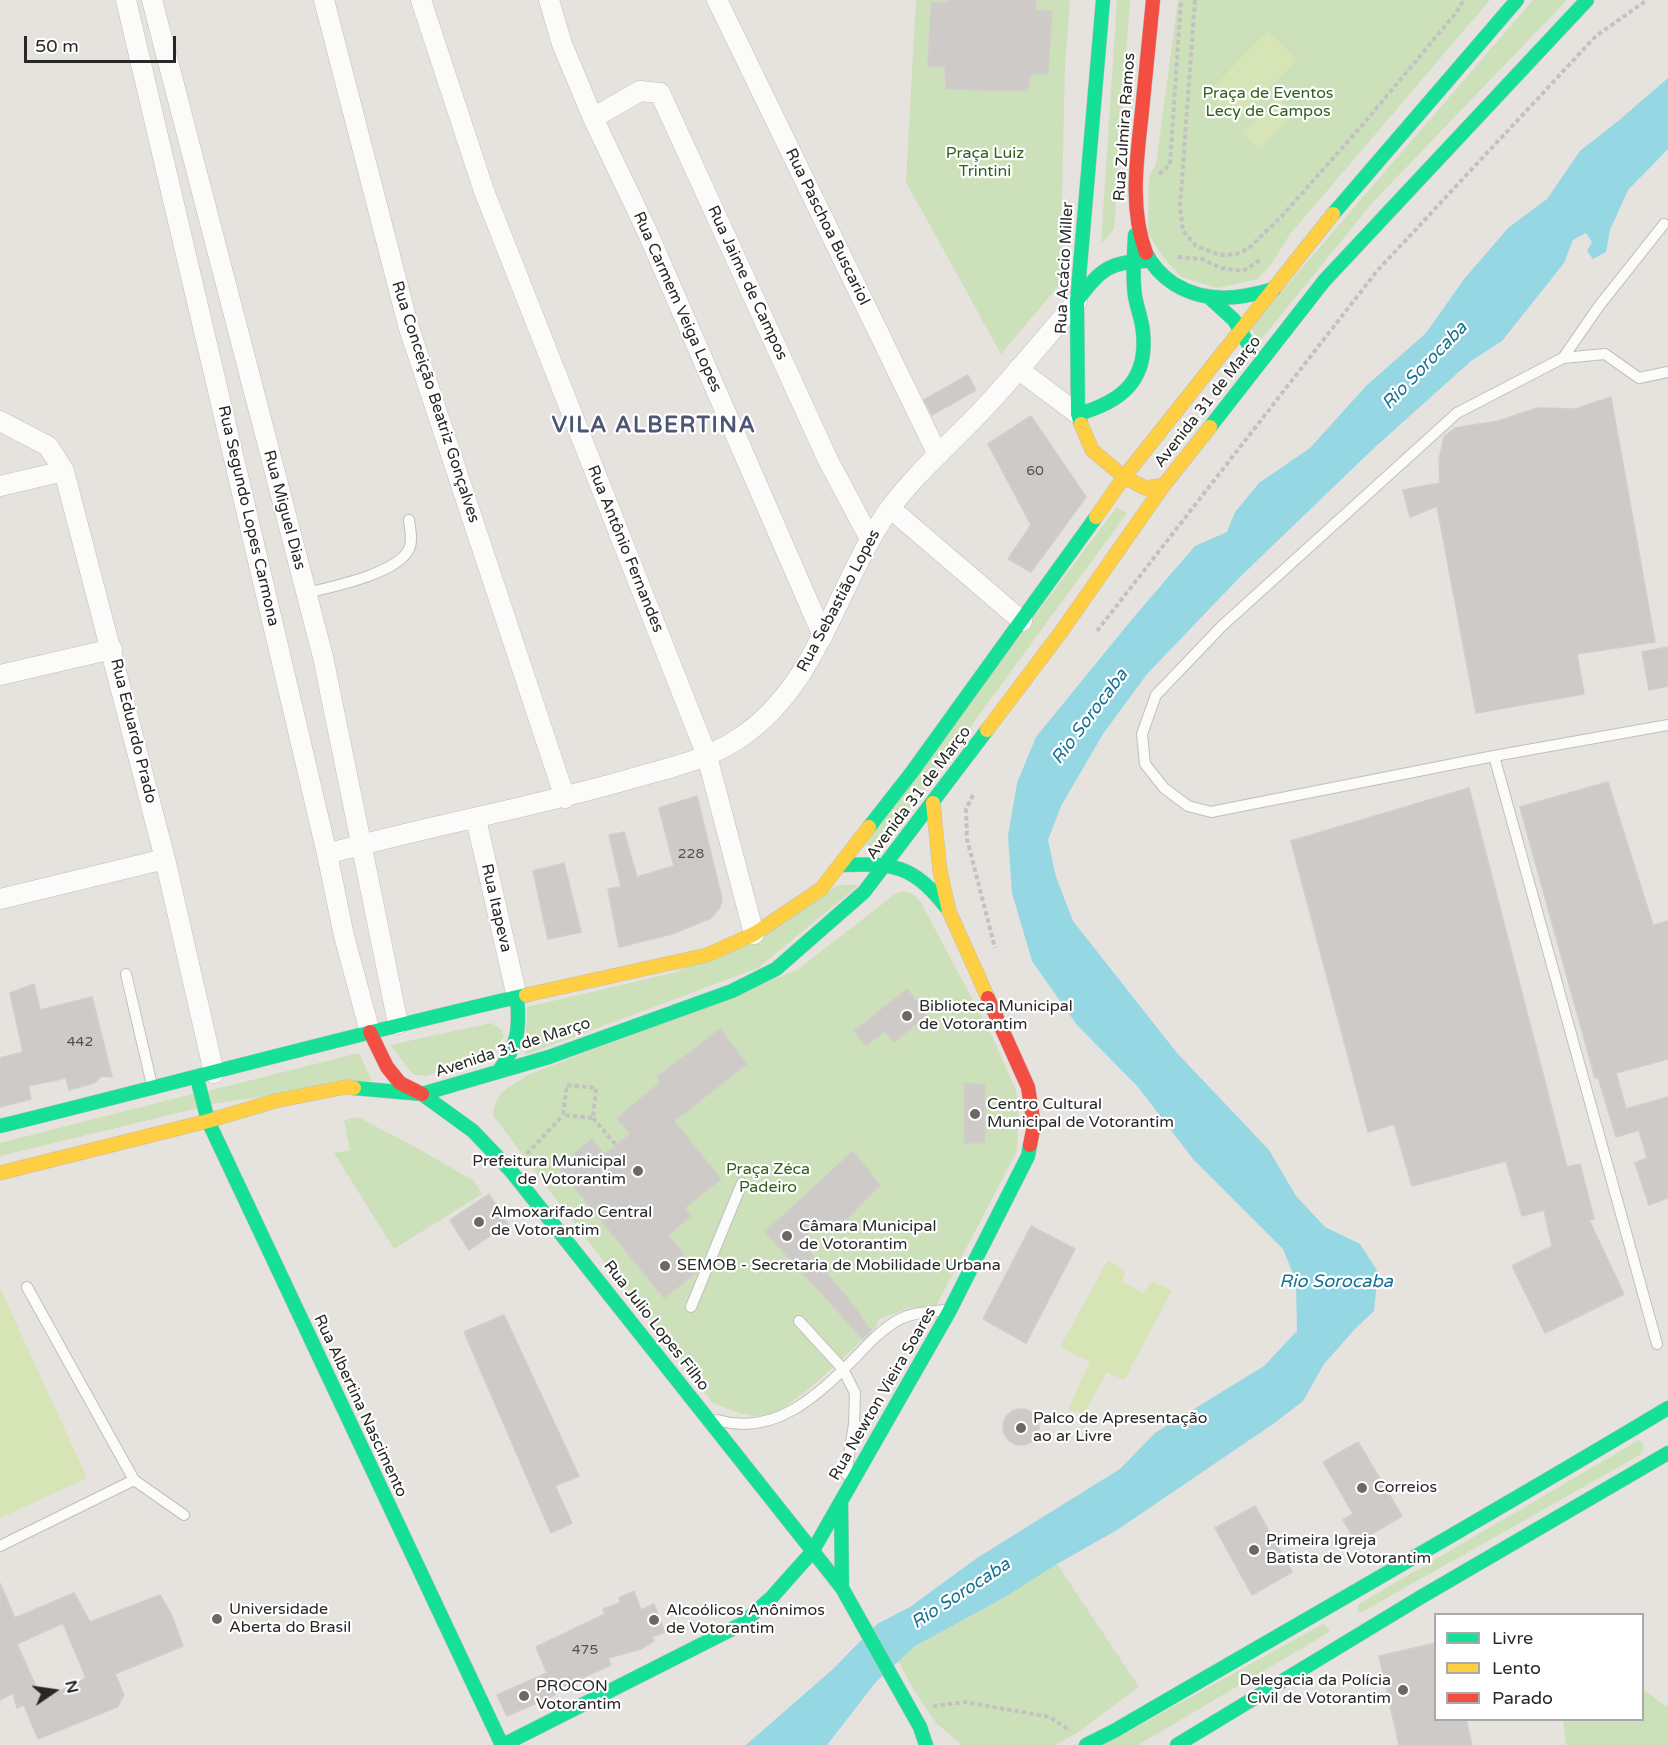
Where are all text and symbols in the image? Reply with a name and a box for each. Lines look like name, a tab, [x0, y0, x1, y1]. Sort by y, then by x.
scale bar	[27, 24, 178, 62]
text: 50 m	[35, 35, 79, 57]
street label: Rua Zulmira Ramos	[1110, 52, 1140, 202]
park label: Praça de Eventos Lecy de Campos	[1202, 84, 1334, 122]
park label: Praça Luiz Trintini	[946, 144, 1024, 182]
street label: Rua Paschoa Buscariol	[781, 145, 873, 309]
street label: Rua Acácio Miller	[1052, 201, 1078, 335]
street label: Rua Jaime de Campos	[703, 203, 791, 363]
street label: Rua Carmem Veiga Lopes	[628, 209, 726, 395]
street label: Rua Conceição Beatriz Gonçalves	[387, 279, 483, 525]
water label: Rio Sorocaba	[1378, 318, 1472, 414]
street label: Avenida 31 de Março	[1151, 332, 1265, 472]
street label: Rua Segundo Lopes Carmona	[213, 404, 283, 628]
district label: VILA ALBERTINA	[552, 413, 756, 439]
street label: Rua Miguel Dias	[259, 448, 309, 572]
street label: Rua Antônio Fernandes	[583, 463, 667, 635]
house number: 60	[1026, 463, 1044, 479]
street label: Rua Sebastião Lopes	[793, 526, 885, 676]
street label: Rua Eduardo Prado	[106, 657, 160, 805]
water label: Rio Sorocaba	[1047, 665, 1133, 769]
street label: Avenida 31 de Março	[863, 723, 975, 863]
house number: 228	[678, 846, 704, 862]
street label: Rua Itapeva	[476, 862, 516, 954]
place label: Biblioteca Municipal de Votorantim	[919, 997, 1073, 1035]
marker: Biblioteca Municipal de Votorantim	[900, 1009, 914, 1023]
street label: Avenida 31 de Março	[433, 1014, 593, 1082]
house number: 442	[67, 1034, 93, 1050]
place label: Centro Cultural Municipal de Votorantim	[987, 1095, 1174, 1133]
marker: Centro Cultural Municipal de Votorantim	[968, 1107, 982, 1121]
place label: Prefeitura Municipal de Votorantim	[472, 1152, 626, 1190]
park label: Praça Zéca Padeiro	[726, 1160, 810, 1198]
marker: Prefeitura Municipal de Votorantim	[631, 1164, 645, 1178]
place label: Almoxarifado Central de Votorantim	[491, 1203, 652, 1241]
marker: Almoxarifado Central de Votorantim	[472, 1215, 486, 1229]
place label: Câmara Municipal de Votorantim	[799, 1217, 936, 1255]
marker: Câmara Municipal de Votorantim	[780, 1229, 794, 1243]
place label: SEMOB - Secretaria de Mobilidade Urbana	[677, 1256, 1001, 1276]
street label: Rua Julio Lopes Filho	[599, 1257, 713, 1395]
marker: SEMOB - Secretaria de Mobilidade Urbana	[658, 1259, 672, 1273]
water label: Rio Sorocaba	[1279, 1271, 1393, 1293]
street label: Rua Newton Vieira Soares	[825, 1304, 941, 1484]
street label: Rua Albertina Nascimento	[309, 1312, 411, 1500]
place label: Palco de Apresentação ao ar Livre	[1033, 1409, 1207, 1447]
marker: Palco de Apresentação ao ar Livre	[1014, 1421, 1028, 1435]
place label: Correios	[1374, 1478, 1437, 1498]
marker: Correios	[1355, 1481, 1369, 1495]
place label: Primeira Igreja Batista de Votorantim	[1266, 1531, 1431, 1569]
marker: Primeira Igreja Batista de Votorantim	[1247, 1543, 1261, 1557]
water label: Rio Sorocaba	[907, 1554, 1015, 1634]
place label: Universidade Aberta do Brasil	[229, 1600, 351, 1638]
place label: Alcoólicos Anônimos de Votorantim	[666, 1601, 825, 1639]
marker: Universidade Aberta do Brasil	[210, 1612, 224, 1626]
marker: Alcoólicos Anônimos de Votorantim	[647, 1613, 661, 1627]
legend	[1434, 1613, 1644, 1721]
text: Livre	[1492, 1627, 1533, 1649]
house number: 475	[572, 1642, 598, 1658]
text: Lento	[1492, 1657, 1541, 1679]
north arrow	[24, 1661, 84, 1721]
place label: Delegacia da Polícia Civil de Votorantim	[1239, 1671, 1391, 1709]
place label: PROCON Votorantim	[536, 1677, 621, 1715]
text: N	[60, 1678, 83, 1695]
marker: Delegacia da Polícia Civil de Votorantim	[1396, 1683, 1410, 1697]
text: Parado	[1492, 1687, 1553, 1709]
marker: PROCON Votorantim	[517, 1689, 531, 1703]

